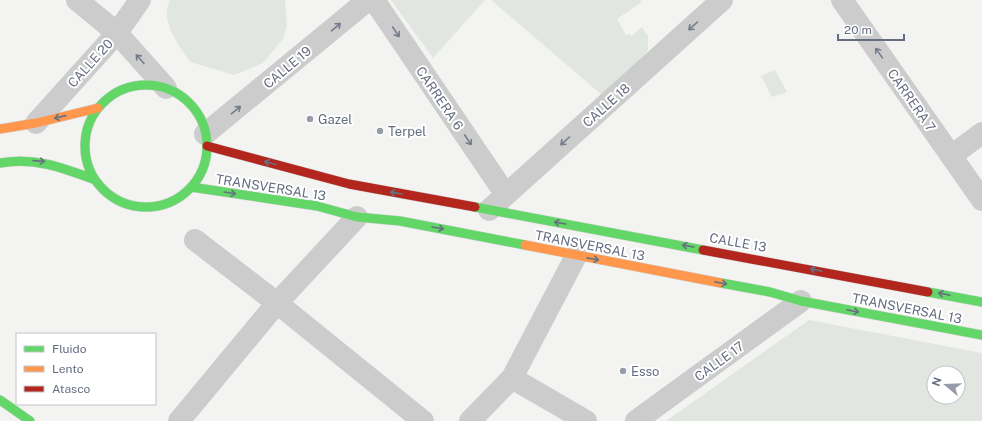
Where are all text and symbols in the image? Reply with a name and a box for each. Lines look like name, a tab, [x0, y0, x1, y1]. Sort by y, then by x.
scale bar	[838, 16, 904, 42]
one-way arrow	[688, 21, 698, 31]
one-way arrow	[330, 22, 341, 31]
text: 20 m	[844, 23, 872, 37]
one-way arrow	[392, 27, 400, 38]
street label: CALLE 20	[65, 36, 116, 91]
street label: CALLE 19	[260, 43, 314, 92]
one-way arrow	[875, 48, 883, 59]
one-way arrow	[135, 54, 144, 64]
street label: CARRERA 6	[413, 64, 466, 133]
street label: CARRERA 7	[885, 66, 939, 135]
street label: CALLE 18	[580, 80, 633, 130]
one-way arrow	[230, 105, 241, 114]
place label: Gazel	[318, 112, 352, 127]
one-way arrow	[54, 114, 67, 121]
marker: Gazel	[305, 114, 315, 124]
place label: Terpel	[388, 124, 426, 139]
marker: Terpel	[375, 126, 385, 136]
one-way arrow	[464, 134, 472, 145]
one-way arrow	[560, 137, 571, 146]
one-way arrow	[32, 158, 45, 165]
one-way arrow	[264, 158, 277, 166]
street label: TRANSVERSAL 13	[215, 171, 327, 204]
one-way arrow	[223, 189, 236, 197]
one-way arrow	[390, 189, 403, 197]
one-way arrow	[554, 219, 567, 227]
one-way arrow	[431, 224, 444, 232]
street label: TRANSVERSAL 13	[534, 228, 646, 263]
street label: CALLE 13	[708, 230, 768, 255]
one-way arrow	[682, 242, 695, 250]
one-way arrow	[586, 255, 599, 263]
one-way arrow	[810, 266, 823, 274]
one-way arrow	[714, 280, 727, 288]
one-way arrow	[938, 290, 951, 298]
street label: TRANSVERSAL 13	[851, 291, 963, 326]
one-way arrow	[847, 307, 860, 315]
legend	[16, 333, 156, 405]
street label: CALLE 17	[692, 338, 747, 384]
text: Fluido	[52, 342, 87, 356]
text: Lento	[52, 362, 84, 376]
place label: Esso	[631, 364, 659, 379]
north arrow	[926, 365, 966, 405]
marker: Esso	[618, 366, 628, 376]
text: N	[929, 376, 944, 388]
text: Atasco	[52, 382, 91, 396]

